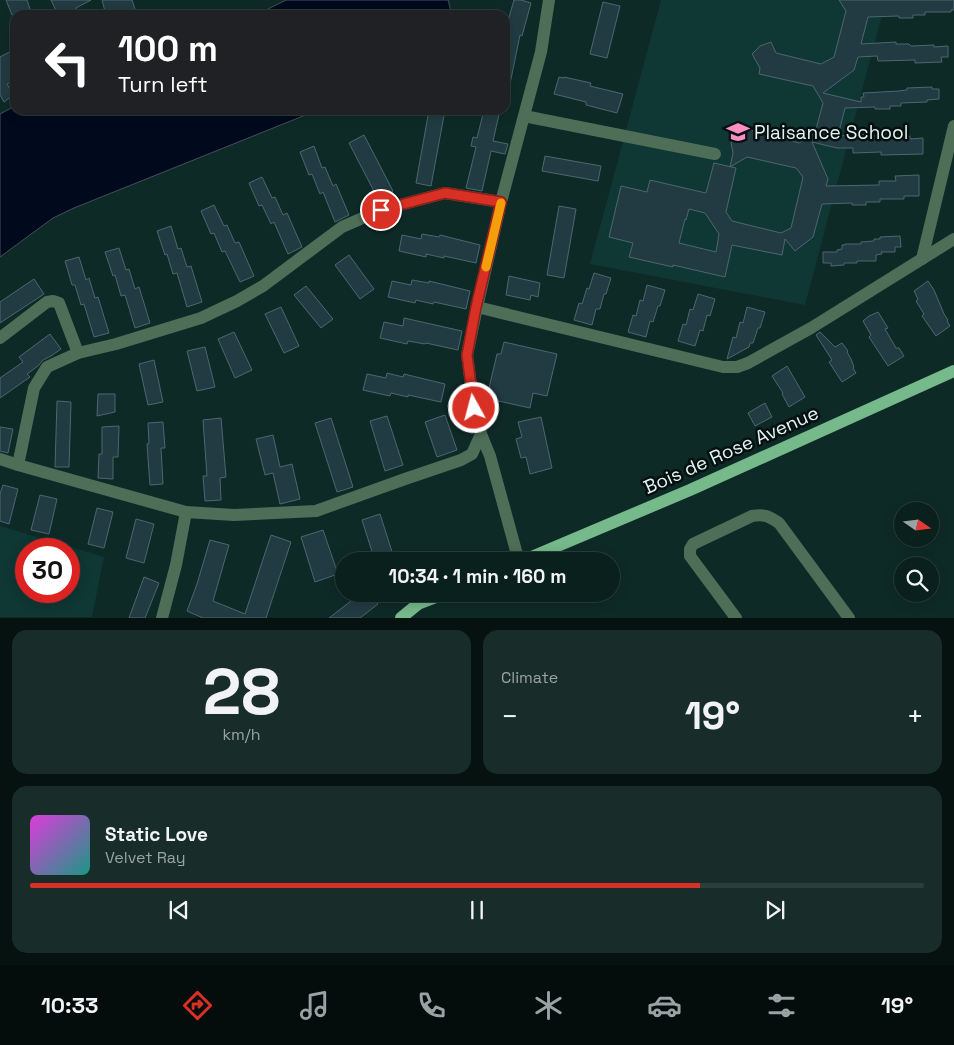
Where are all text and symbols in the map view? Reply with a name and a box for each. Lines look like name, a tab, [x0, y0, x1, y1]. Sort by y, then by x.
text: 100 m	[118, 27, 218, 71]
icon: left	[35, 30, 100, 95]
text: Turn left	[118, 70, 208, 98]
school or university icon: Plaisance School	[725, 119, 751, 145]
place label: Plaisance School	[754, 120, 908, 145]
pin	[360, 189, 402, 231]
icon: arrive	[367, 196, 395, 224]
position arrow	[447, 381, 499, 433]
street label: Bois de Rose Avenue	[640, 400, 822, 500]
north arrow	[894, 502, 939, 548]
map controls	[894, 502, 939, 602]
speed limit sign: 30	[15, 538, 80, 603]
button: search	[894, 557, 939, 602]
text: 10:34 · 1 min · 160 m	[389, 564, 566, 589]
text: 28	[203, 650, 280, 733]
text: Climate	[501, 667, 558, 688]
text: 19°	[685, 692, 740, 740]
text: −	[501, 698, 518, 734]
text: +	[907, 698, 924, 734]
text: km/h	[222, 724, 261, 745]
text: Static Love	[105, 822, 208, 847]
text: Velvet Ray	[105, 847, 186, 868]
icon: previous	[165, 896, 193, 924]
icon: pause	[463, 896, 491, 924]
icon: next	[761, 896, 789, 924]
icon: directions	[180, 988, 215, 1023]
icon: music	[297, 988, 332, 1023]
icon: phone	[414, 988, 449, 1023]
icon: climate	[531, 988, 566, 1023]
icon: car	[647, 988, 682, 1023]
icon: filters	[764, 988, 799, 1023]
text: 10:33	[41, 991, 98, 1019]
text: 19°	[881, 991, 913, 1019]

